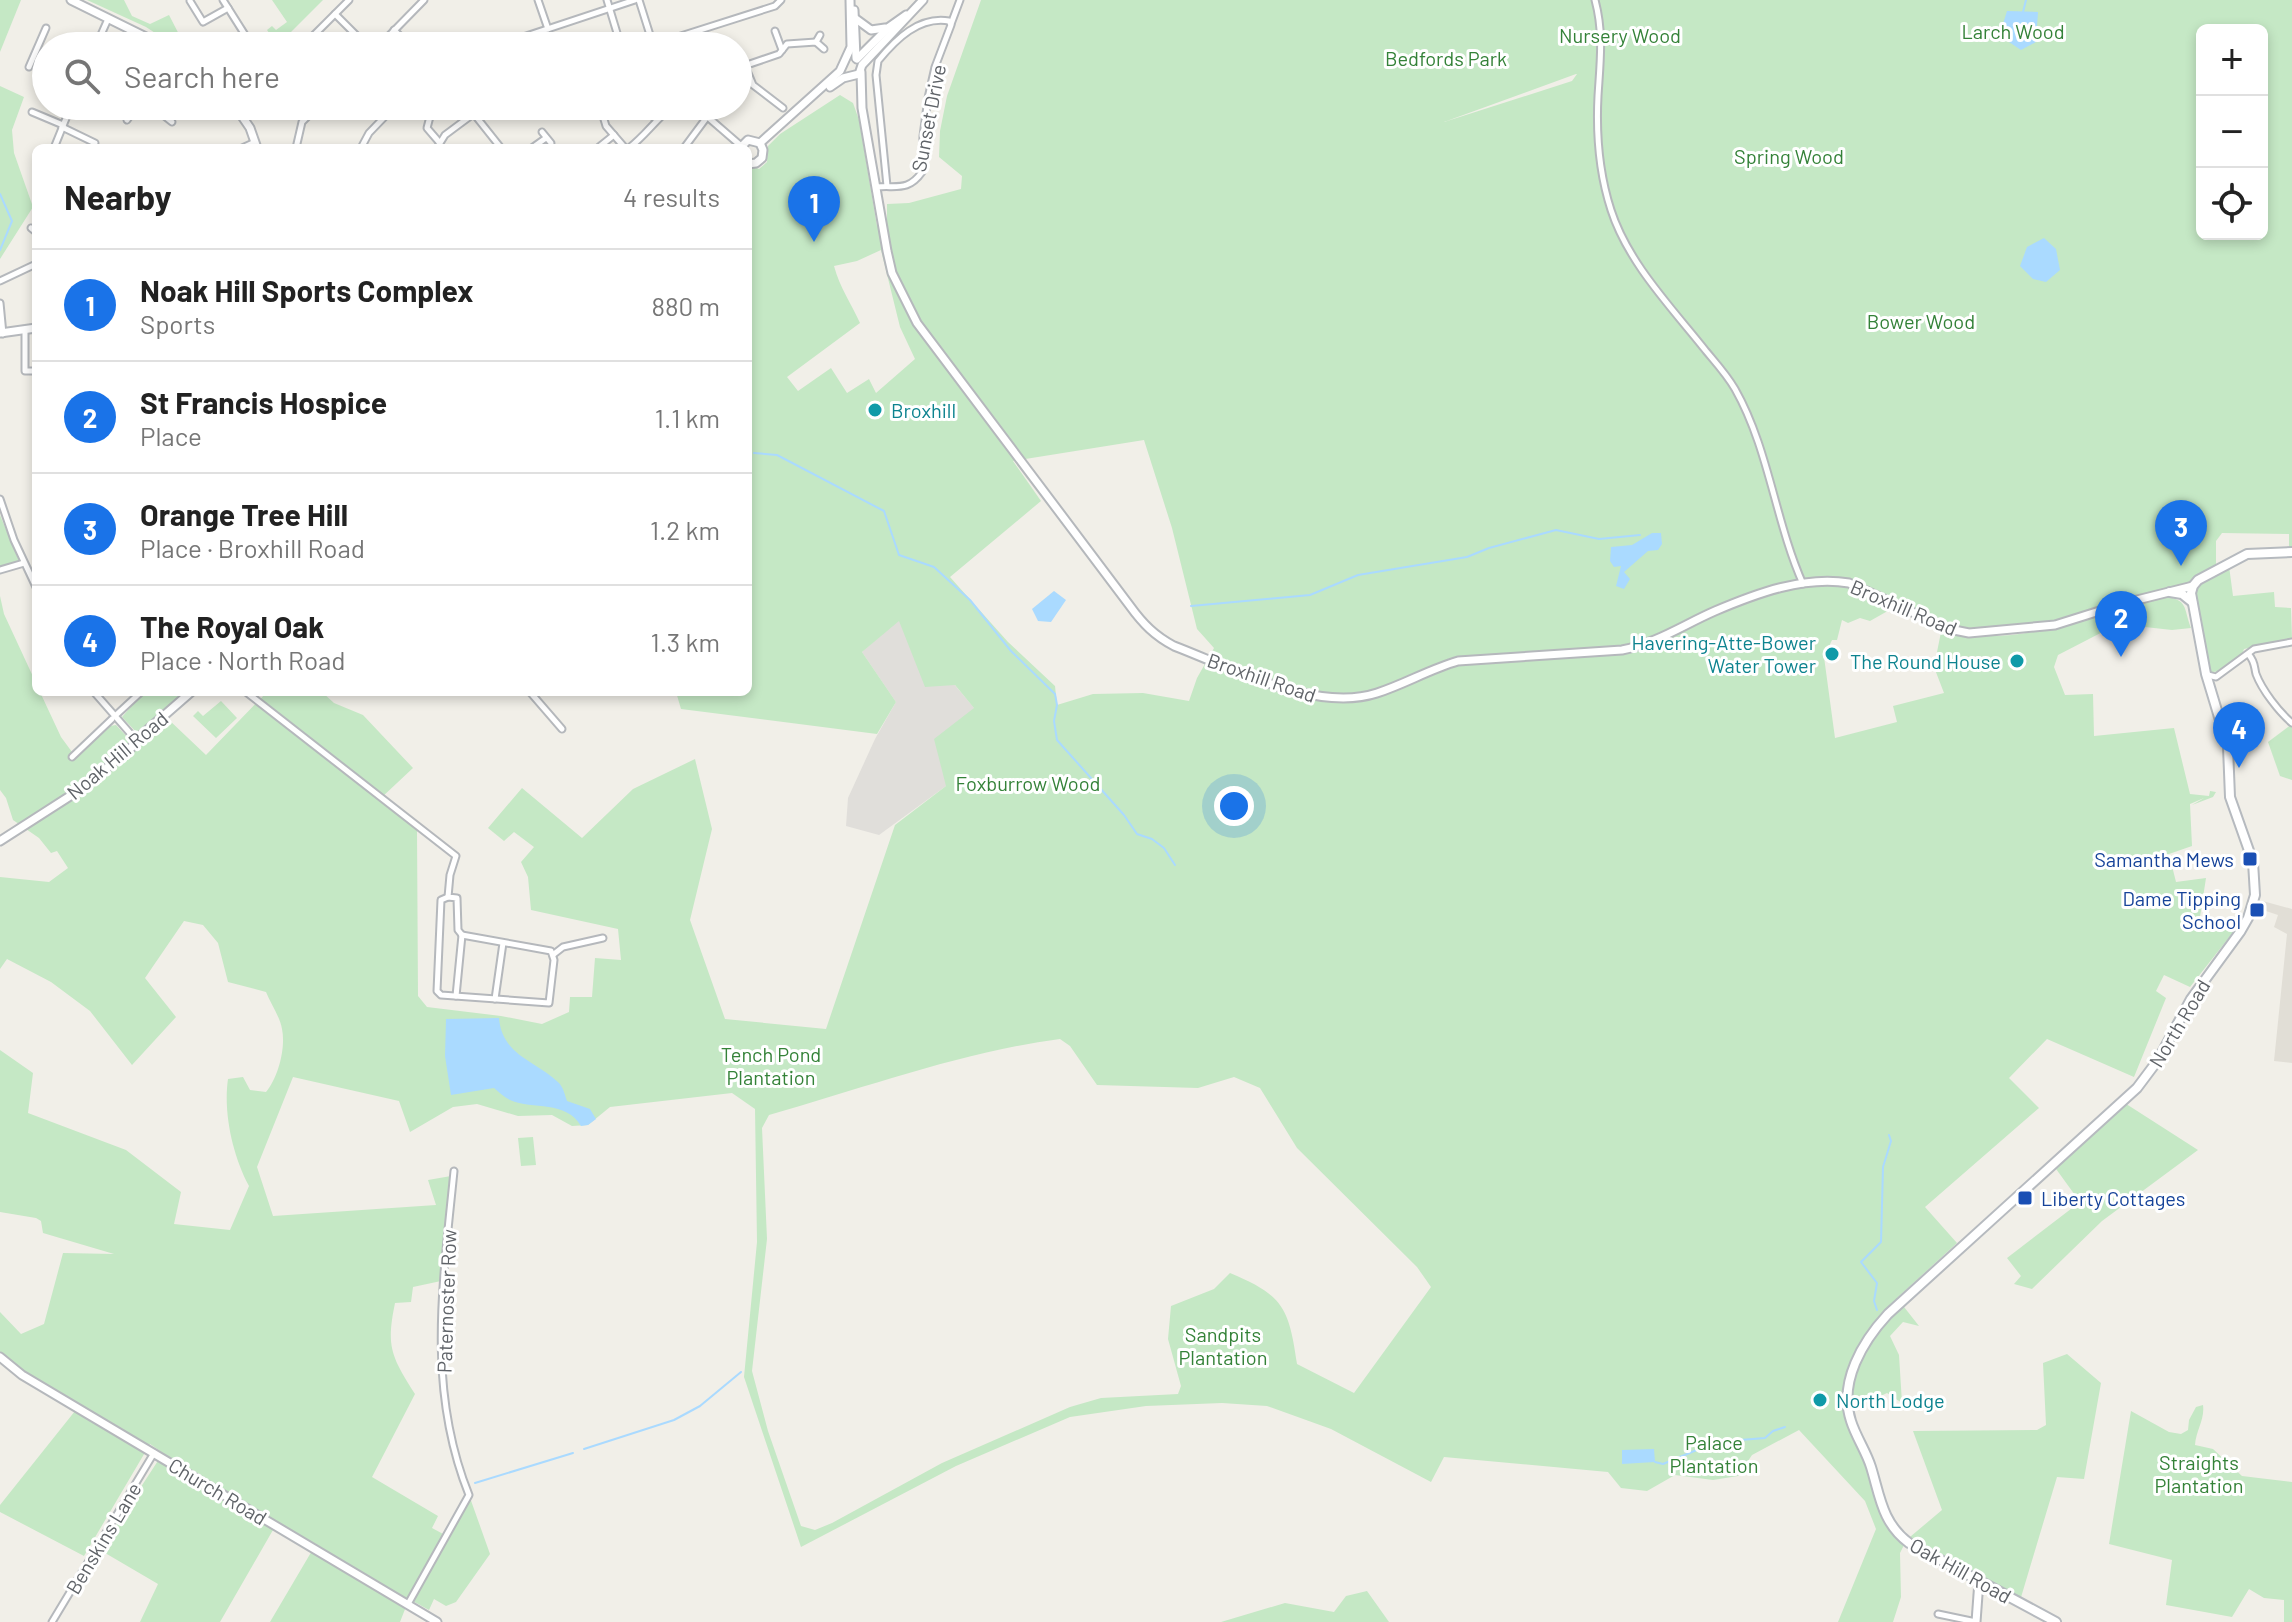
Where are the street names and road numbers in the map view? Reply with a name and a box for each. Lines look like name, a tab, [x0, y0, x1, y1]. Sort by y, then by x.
street label: Sunset Drive	[906, 62, 950, 174]
street label: Broxhill Road	[1847, 574, 1961, 640]
street label: Broxhill Road	[1205, 647, 1319, 707]
street label: Noak Hill Road	[62, 706, 172, 804]
street label: North Road	[2143, 975, 2215, 1071]
street label: Paternoster Row	[431, 1229, 461, 1373]
street label: Church Road	[165, 1452, 271, 1530]
street label: Benskins Lane	[60, 1478, 146, 1598]
street label: Oak Hill Road	[1906, 1532, 2016, 1608]

